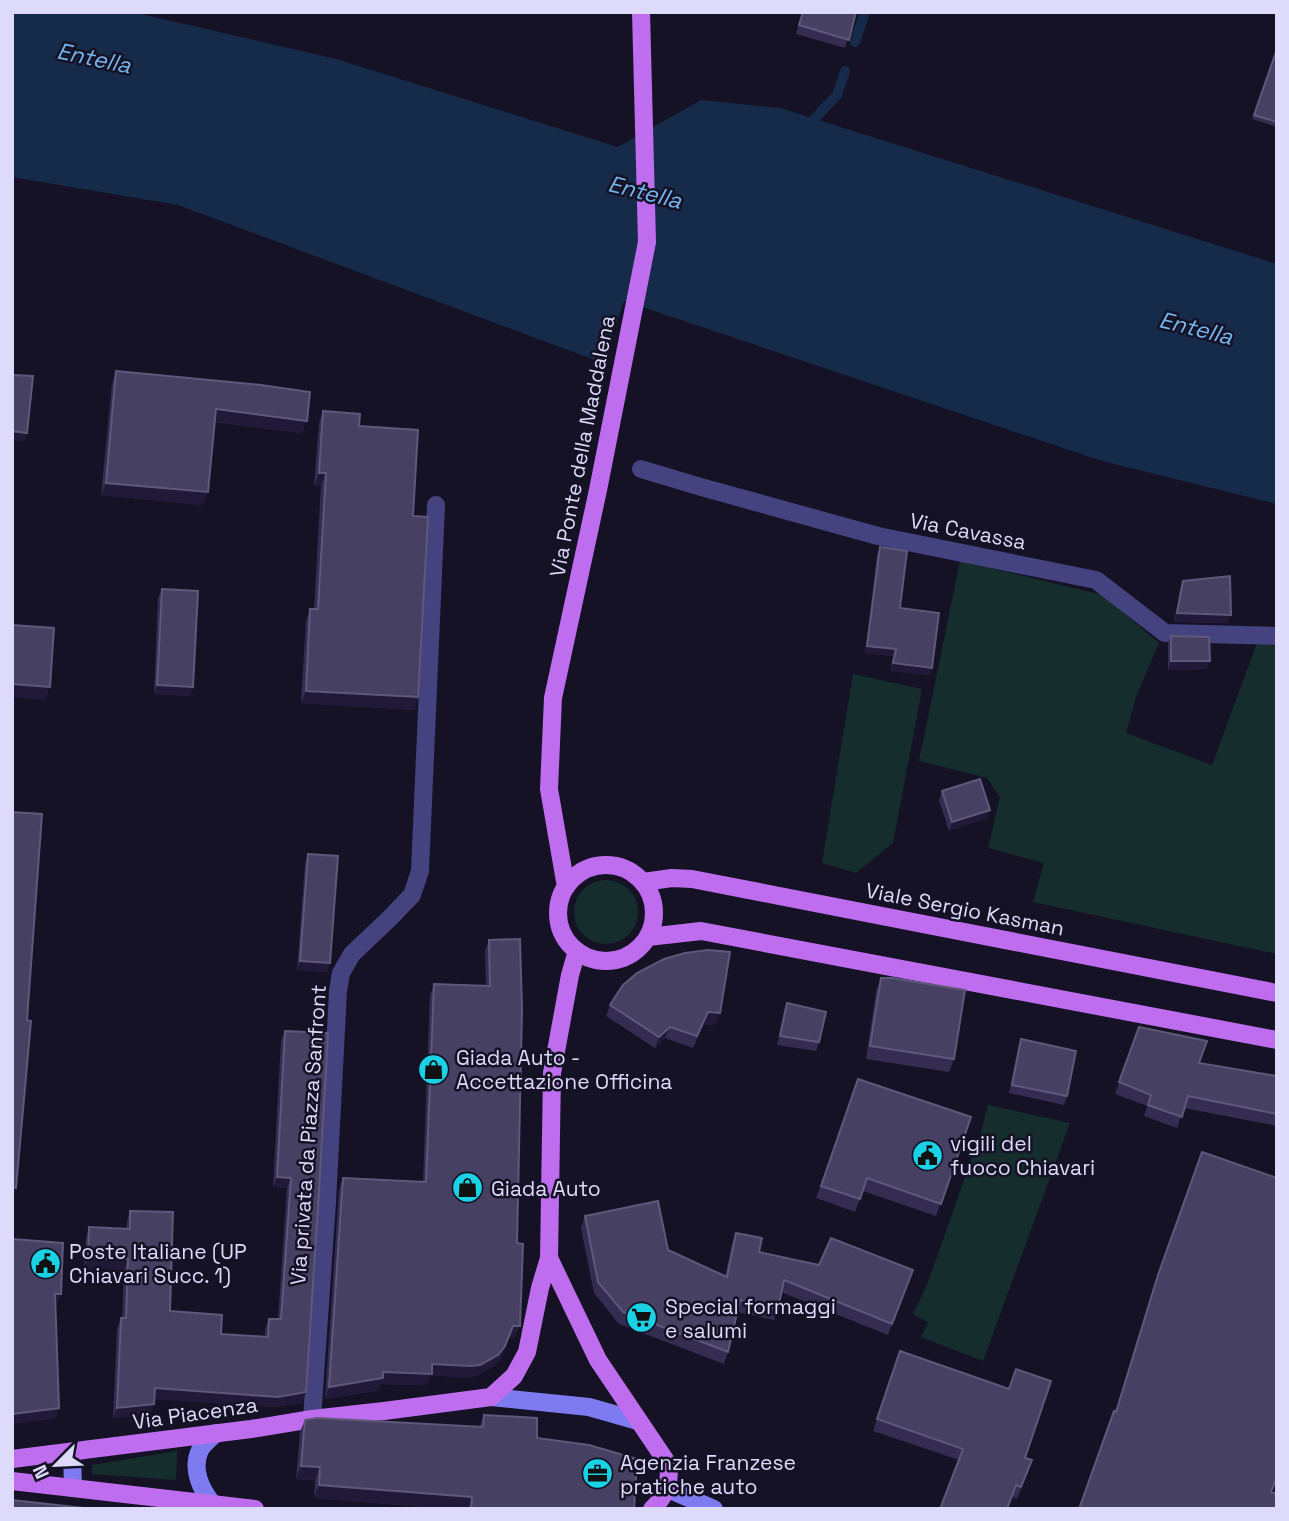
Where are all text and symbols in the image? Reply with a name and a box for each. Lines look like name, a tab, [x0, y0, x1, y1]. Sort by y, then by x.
water label: Entella	[54, 36, 135, 81]
water label: Entella	[605, 168, 686, 216]
water label: Entella	[1156, 304, 1237, 352]
street label: Via Ponte della Maddalena	[543, 313, 621, 579]
street label: Via Cavassa	[908, 507, 1028, 555]
street label: Viale Sergio Kasman	[863, 876, 1067, 942]
street label: Via privata da Piazza Sanfront	[284, 984, 332, 1286]
place label: Giada Auto - Accettazione Officina	[456, 1044, 672, 1095]
shop icon: Giada Auto - Accettazione Officina	[416, 1052, 450, 1086]
place label: vigili del fuoco Chiavari	[950, 1130, 1095, 1181]
public building icon: vigili del fuoco Chiavari	[910, 1138, 944, 1172]
shop icon: Giada Auto	[451, 1171, 485, 1205]
place label: Giada Auto	[491, 1175, 601, 1202]
place label: Poste Italiane (UP Chiavari Succ. 1)	[69, 1238, 247, 1289]
public building icon: Poste Italiane (UP Chiavari Succ. 1)	[29, 1246, 63, 1280]
place label: Special formaggi e salumi	[665, 1293, 836, 1344]
supermarket icon: Special formaggi e salumi	[625, 1301, 659, 1335]
street label: Via Piacenza	[131, 1391, 259, 1435]
north arrow	[21, 1430, 91, 1500]
place label: Agenzia Franzese pratiche auto	[620, 1449, 796, 1500]
office icon: Agenzia Franzese pratiche auto	[580, 1457, 614, 1491]
text: N	[27, 1461, 55, 1483]

